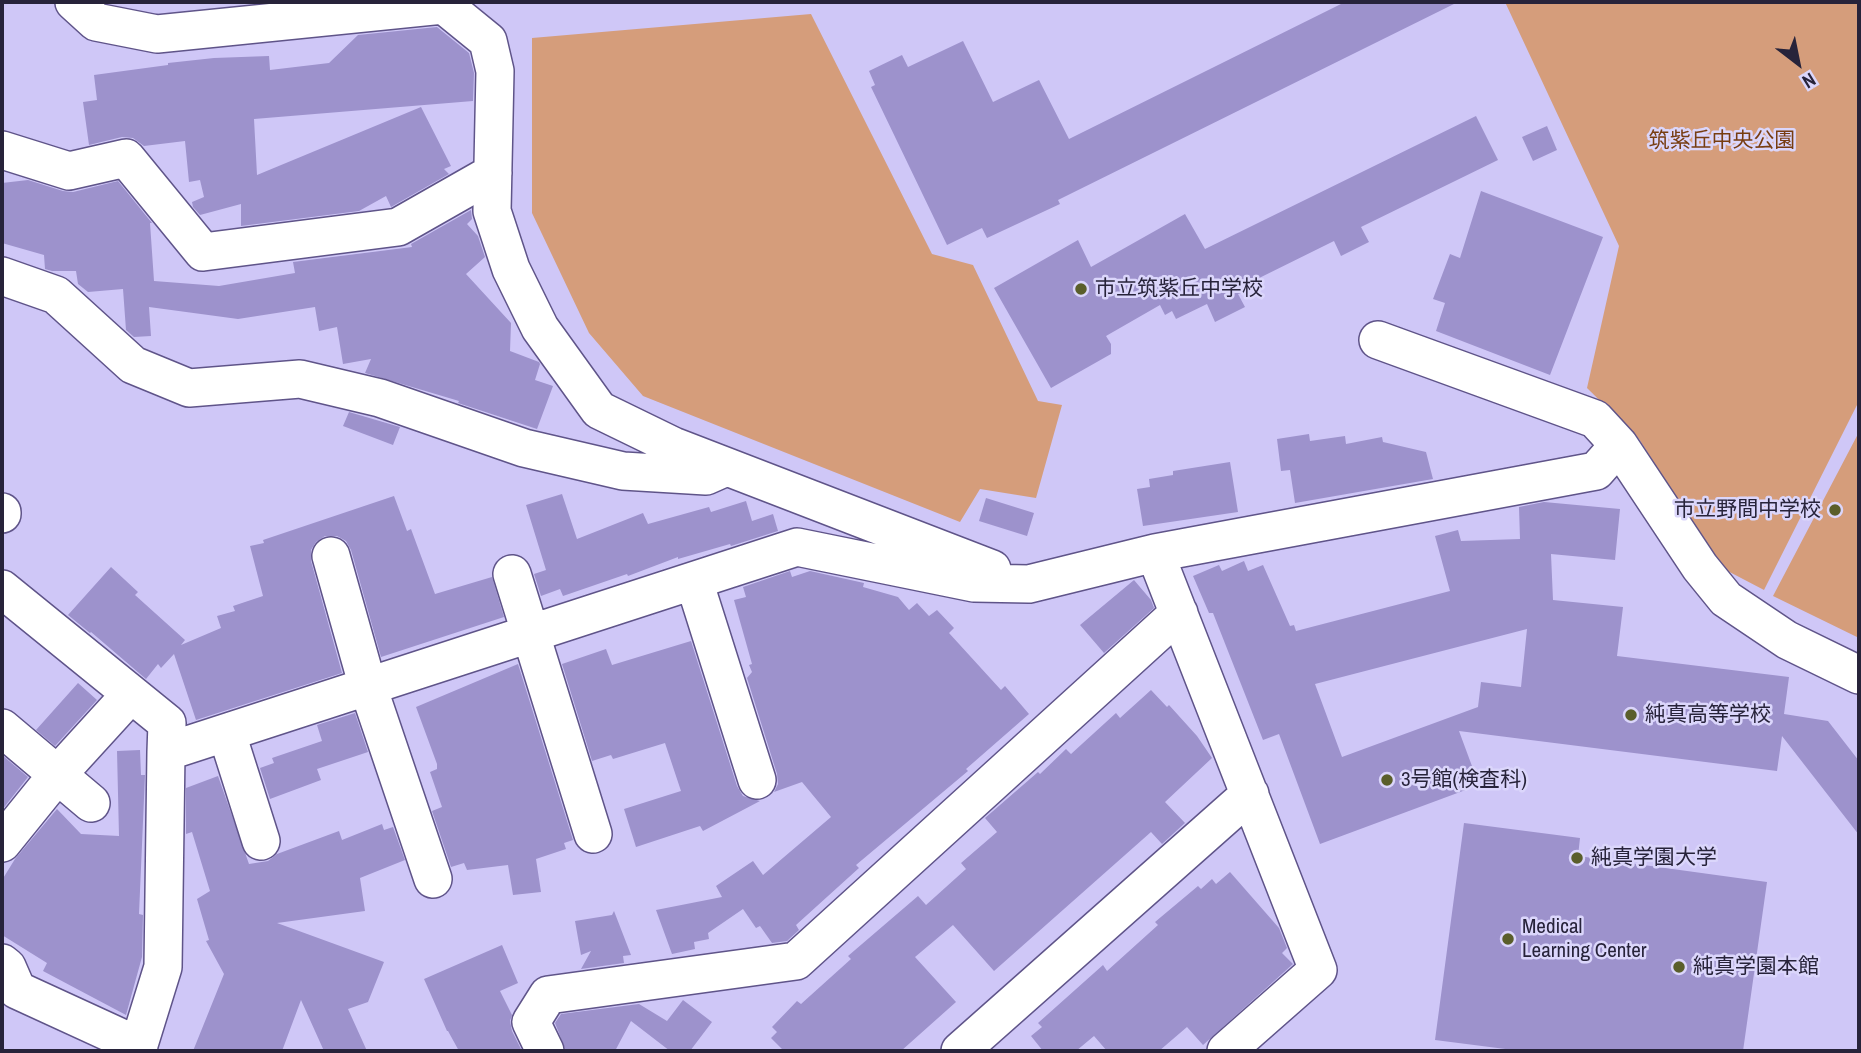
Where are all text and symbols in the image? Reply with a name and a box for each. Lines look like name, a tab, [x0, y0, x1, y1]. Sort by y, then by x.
north arrow	[1763, 28, 1833, 98]
text: N	[1797, 67, 1821, 95]
park label: 筑紫丘中央公園	[1649, 128, 1795, 154]
place label: 市立筑紫丘中学校	[1095, 276, 1263, 302]
marker: 市立筑紫丘中学校	[1073, 281, 1089, 297]
place label: 市立野間中学校	[1674, 497, 1821, 523]
marker: 市立野間中学校	[1827, 502, 1843, 518]
place label: 純真高等学校	[1645, 702, 1771, 728]
marker: 純真高等学校	[1623, 707, 1639, 723]
place label: 3号館(検査科)	[1401, 767, 1527, 793]
marker: 3号館(検査科)	[1379, 772, 1395, 788]
place label: 純真学園大学	[1591, 845, 1717, 871]
marker: 純真学園大学	[1569, 850, 1585, 866]
place label: Medical Learning Center	[1522, 914, 1646, 964]
marker: Medical Learning Center	[1500, 931, 1516, 947]
place label: 純真学園本館	[1693, 954, 1819, 980]
marker: 純真学園本館	[1671, 959, 1687, 975]

